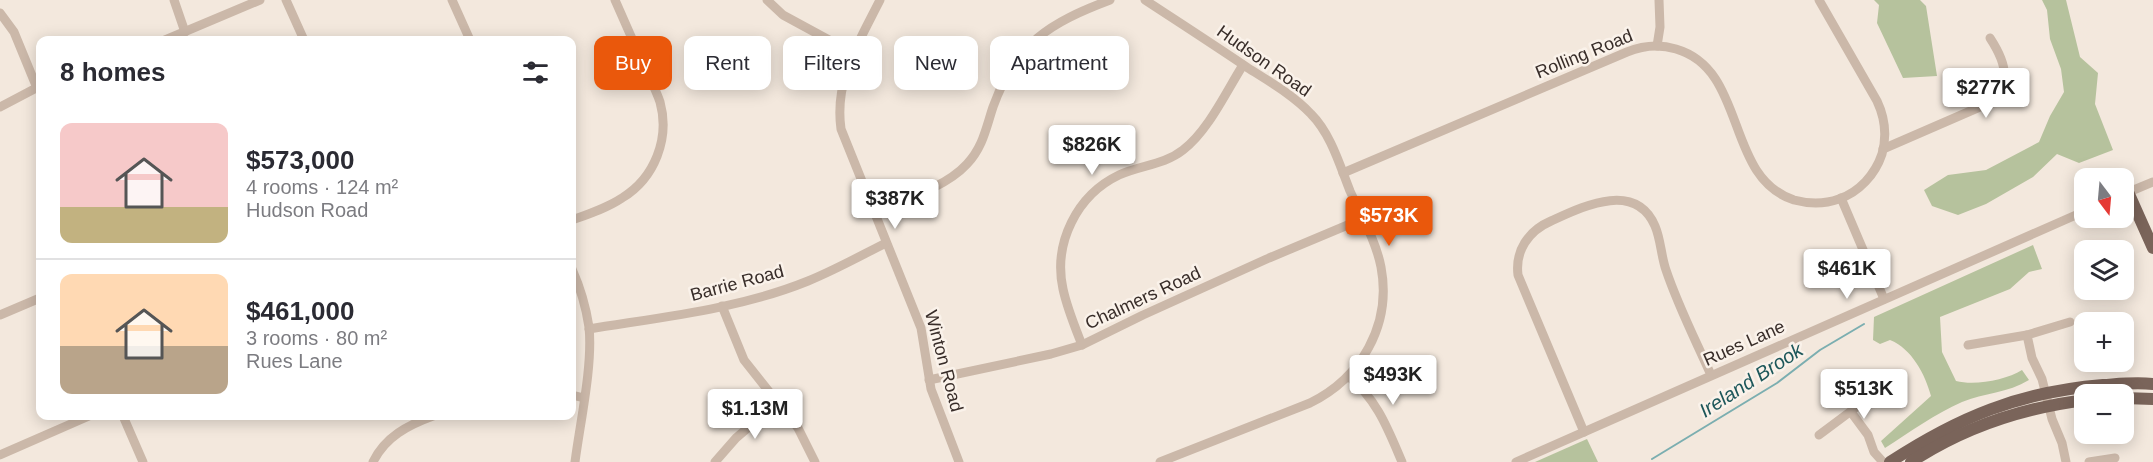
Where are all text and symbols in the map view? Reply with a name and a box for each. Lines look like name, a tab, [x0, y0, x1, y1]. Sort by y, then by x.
street label: Hudson Road	[1213, 21, 1315, 101]
street label: Rolling Road	[1532, 25, 1636, 83]
chip: Buy	[594, 36, 672, 90]
chip: Rent	[684, 36, 771, 90]
chip: Filters	[783, 36, 882, 90]
chip: New	[894, 36, 978, 90]
chip: Apartment	[990, 36, 1129, 90]
icon: filters	[519, 56, 552, 89]
text: 8 homes	[60, 57, 166, 87]
pin: $277K	[1944, 68, 2028, 119]
text: $277K	[1957, 76, 2015, 98]
pin: $826K	[1050, 125, 1134, 176]
text: $826K	[1063, 133, 1121, 155]
text: $573,000	[246, 145, 354, 175]
icon: home	[108, 147, 180, 219]
north arrow	[2074, 168, 2134, 228]
map controls	[2074, 168, 2134, 444]
text: 4 rooms · 124 m²	[246, 176, 398, 198]
pin: $387K	[853, 179, 937, 230]
text: $387K	[866, 187, 924, 209]
pin: $573K	[1347, 196, 1431, 247]
text: Hudson Road	[246, 199, 368, 221]
text: $573K	[1360, 204, 1418, 226]
button: layers	[2074, 240, 2134, 300]
pin: $461K	[1805, 249, 1889, 300]
text: $461K	[1818, 257, 1876, 279]
street label: Barrie Road	[688, 261, 786, 305]
street label: Chalmers Road	[1082, 263, 1204, 333]
text: $461,000	[246, 296, 354, 326]
icon: home	[108, 298, 180, 370]
street label: Winton Road	[921, 308, 967, 414]
button: +	[2074, 312, 2134, 372]
street label: Rues Lane	[1700, 316, 1788, 370]
text: 3 rooms · 80 m²	[246, 327, 387, 349]
water label: Ireland Brook	[1695, 338, 1808, 422]
text: Rues Lane	[246, 350, 343, 372]
pin: $493K	[1351, 355, 1435, 406]
text: $493K	[1364, 363, 1422, 385]
pin: $513K	[1822, 369, 1906, 420]
text: $513K	[1835, 377, 1893, 399]
button: −	[2074, 384, 2134, 444]
pin: $1.13M	[706, 389, 804, 440]
text: $1.13M	[722, 397, 788, 419]

